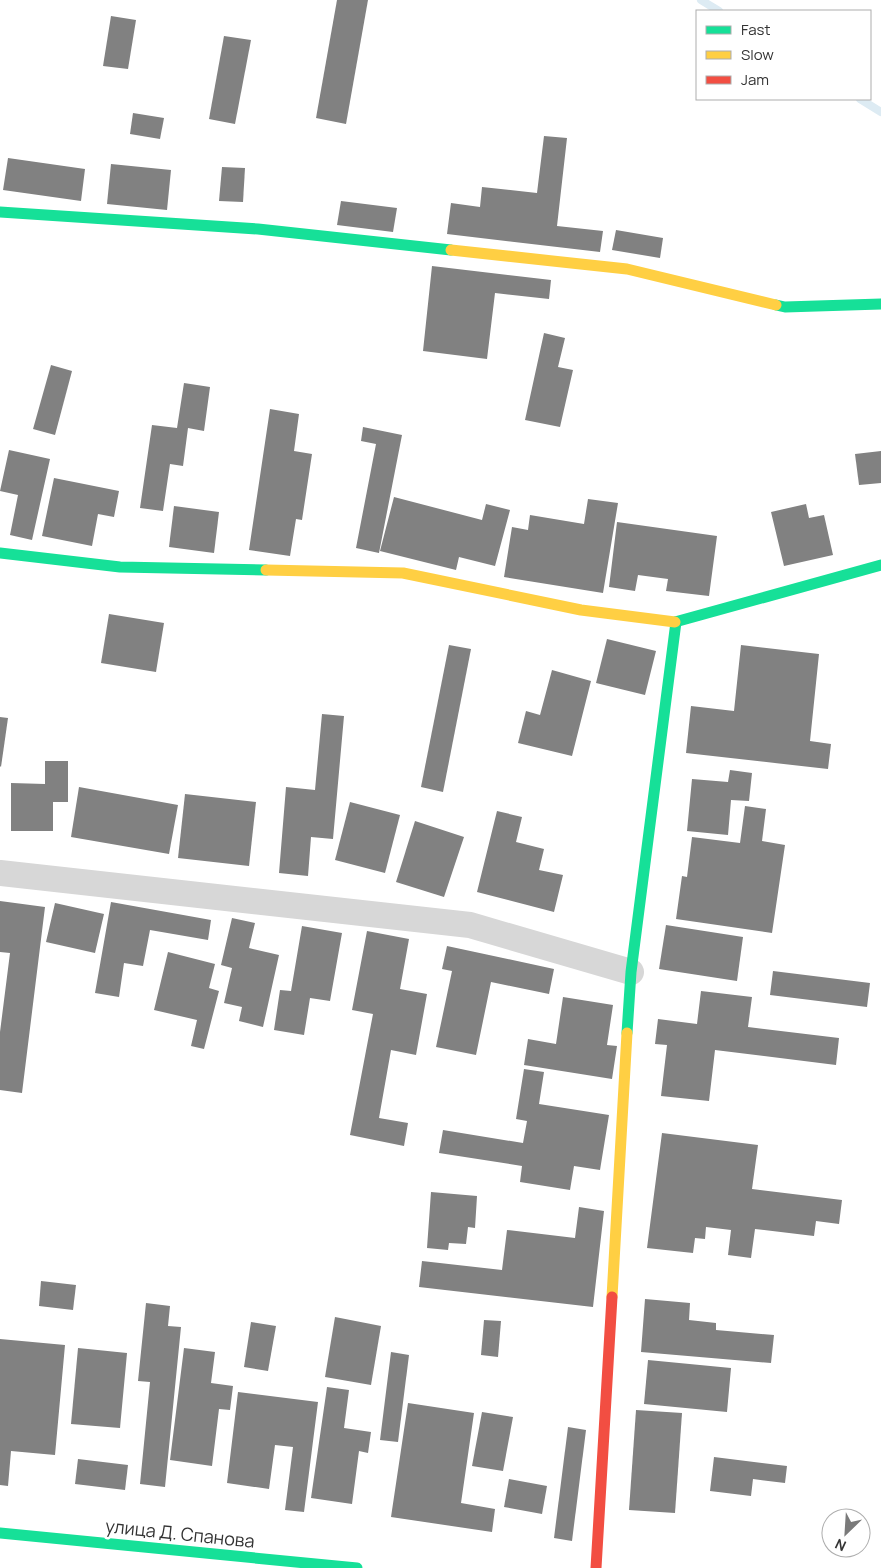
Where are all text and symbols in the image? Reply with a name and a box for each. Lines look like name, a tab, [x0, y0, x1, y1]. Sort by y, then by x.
legend	[696, 10, 871, 100]
text: Fast	[741, 19, 770, 40]
text: Slow	[741, 44, 774, 65]
text: Jam	[741, 69, 769, 90]
north arrow	[821, 1508, 871, 1558]
street label: улица Д. Спанова	[104, 1513, 256, 1553]
text: N	[832, 1534, 849, 1556]

